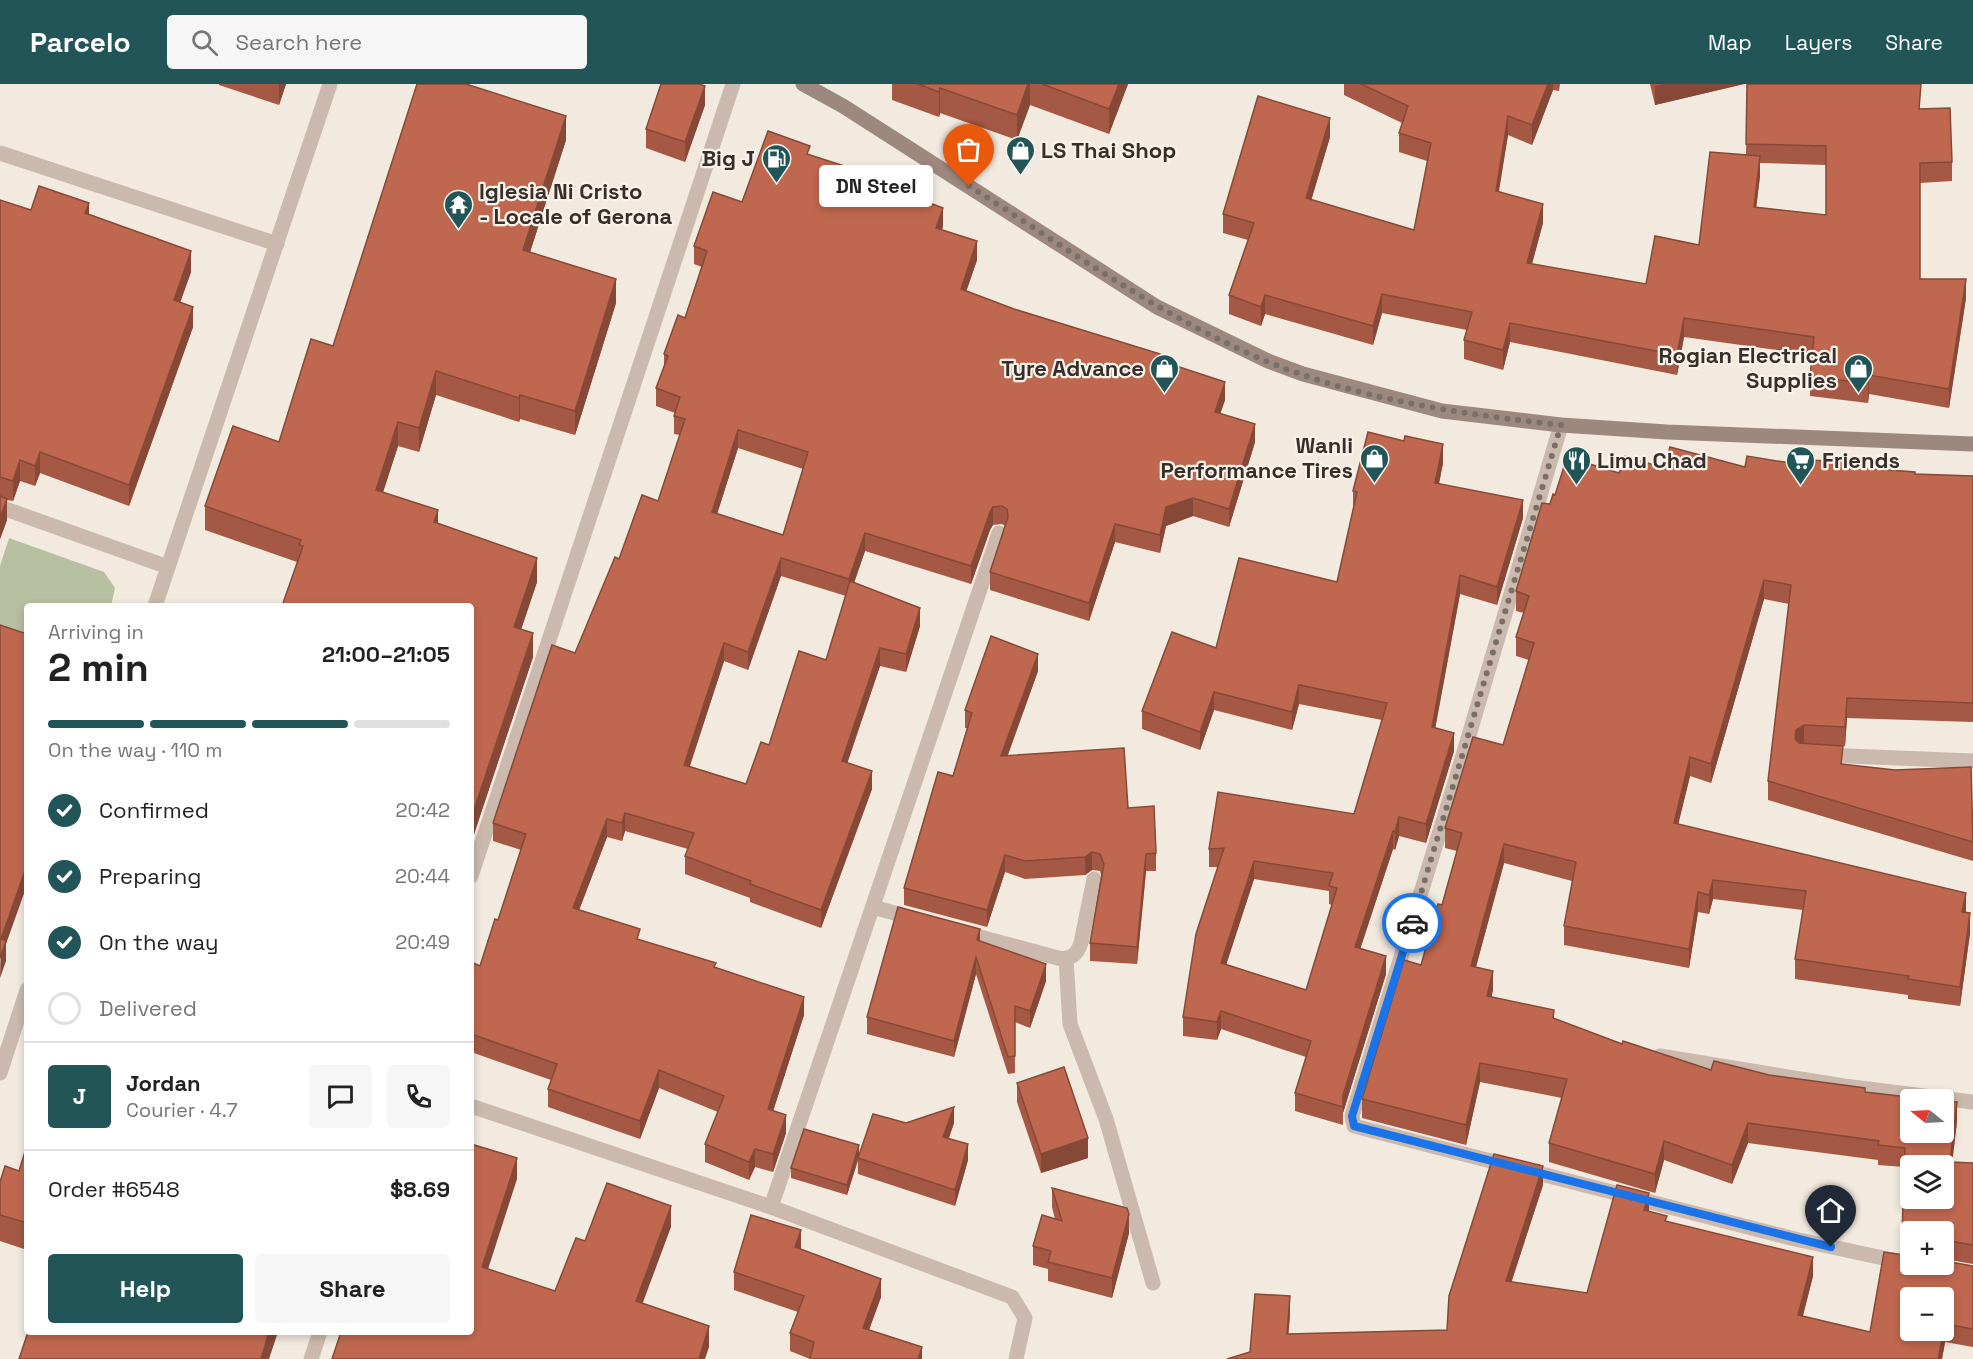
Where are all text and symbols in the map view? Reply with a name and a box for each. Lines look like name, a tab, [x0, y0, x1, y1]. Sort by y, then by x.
search box	[167, 15, 587, 69]
text: Parcelo	[30, 24, 131, 60]
icon: search	[188, 26, 221, 59]
text: Search here	[236, 28, 362, 56]
text: Map	[1708, 29, 1752, 56]
text: Layers	[1785, 29, 1852, 56]
text: Share	[1885, 29, 1943, 56]
pin	[943, 124, 994, 186]
icon: bag	[952, 133, 985, 166]
shop icon: LS Thai Shop	[1004, 134, 1036, 176]
place label: LS Thai Shop	[1041, 136, 1176, 164]
fuel station icon: Big J	[760, 142, 792, 184]
place label: Big J	[701, 144, 755, 172]
callout: DN Steel	[819, 165, 933, 207]
text: DN Steel	[835, 173, 917, 199]
place label: Iglesia Ni Cristo - Locale of Gerona	[479, 177, 673, 230]
temple icon: Iglesia Ni Cristo - Locale of Gerona	[442, 188, 474, 230]
place label: Rogian Electrical Supplies	[1659, 341, 1837, 394]
shop icon: Tyre Advance	[1149, 352, 1181, 394]
shop icon: Rogian Electrical Supplies	[1842, 352, 1874, 394]
place label: Tyre Advance	[1001, 354, 1144, 382]
place label: Wanli Performance Tires	[1161, 431, 1353, 484]
shop icon: Wanli Performance Tires	[1358, 442, 1390, 484]
restaurant icon: Limu Chad	[1560, 444, 1592, 486]
supermarket icon: Friends	[1785, 444, 1817, 486]
place label: Limu Chad	[1597, 446, 1707, 474]
place label: Friends	[1822, 446, 1900, 474]
text: Arriving in	[48, 619, 144, 645]
text: 21:00–21:05	[322, 640, 450, 668]
text: 2 min	[48, 643, 149, 692]
text: On the way · 110 m	[48, 737, 222, 763]
icon: check	[48, 794, 81, 827]
text: Confirmed	[99, 796, 209, 824]
text: 20:42	[396, 797, 450, 823]
icon: check	[48, 860, 81, 893]
text: Preparing	[99, 862, 201, 890]
text: 20:44	[395, 863, 450, 889]
courier	[1382, 893, 1442, 953]
icon: car	[1396, 907, 1429, 940]
icon: check	[48, 926, 81, 959]
text: On the way	[99, 928, 218, 956]
text: 20:49	[395, 929, 450, 955]
text: Delivered	[99, 994, 197, 1022]
button: chat	[309, 1065, 372, 1128]
button: phone	[387, 1065, 450, 1128]
text: Jordan	[126, 1069, 201, 1097]
text: J	[73, 1082, 86, 1110]
north arrow	[1900, 1089, 1954, 1143]
map controls	[1900, 1089, 1954, 1341]
text: Courier · 4.7	[126, 1097, 237, 1123]
button: layers	[1900, 1155, 1954, 1209]
text: Order #6548	[48, 1175, 180, 1203]
text: $8.69	[390, 1175, 450, 1203]
pin	[1805, 1185, 1856, 1247]
icon: home	[1814, 1194, 1847, 1227]
button: +	[1900, 1221, 1954, 1275]
button: Help	[48, 1254, 243, 1323]
button: Share	[255, 1254, 450, 1323]
button: −	[1900, 1287, 1954, 1341]

